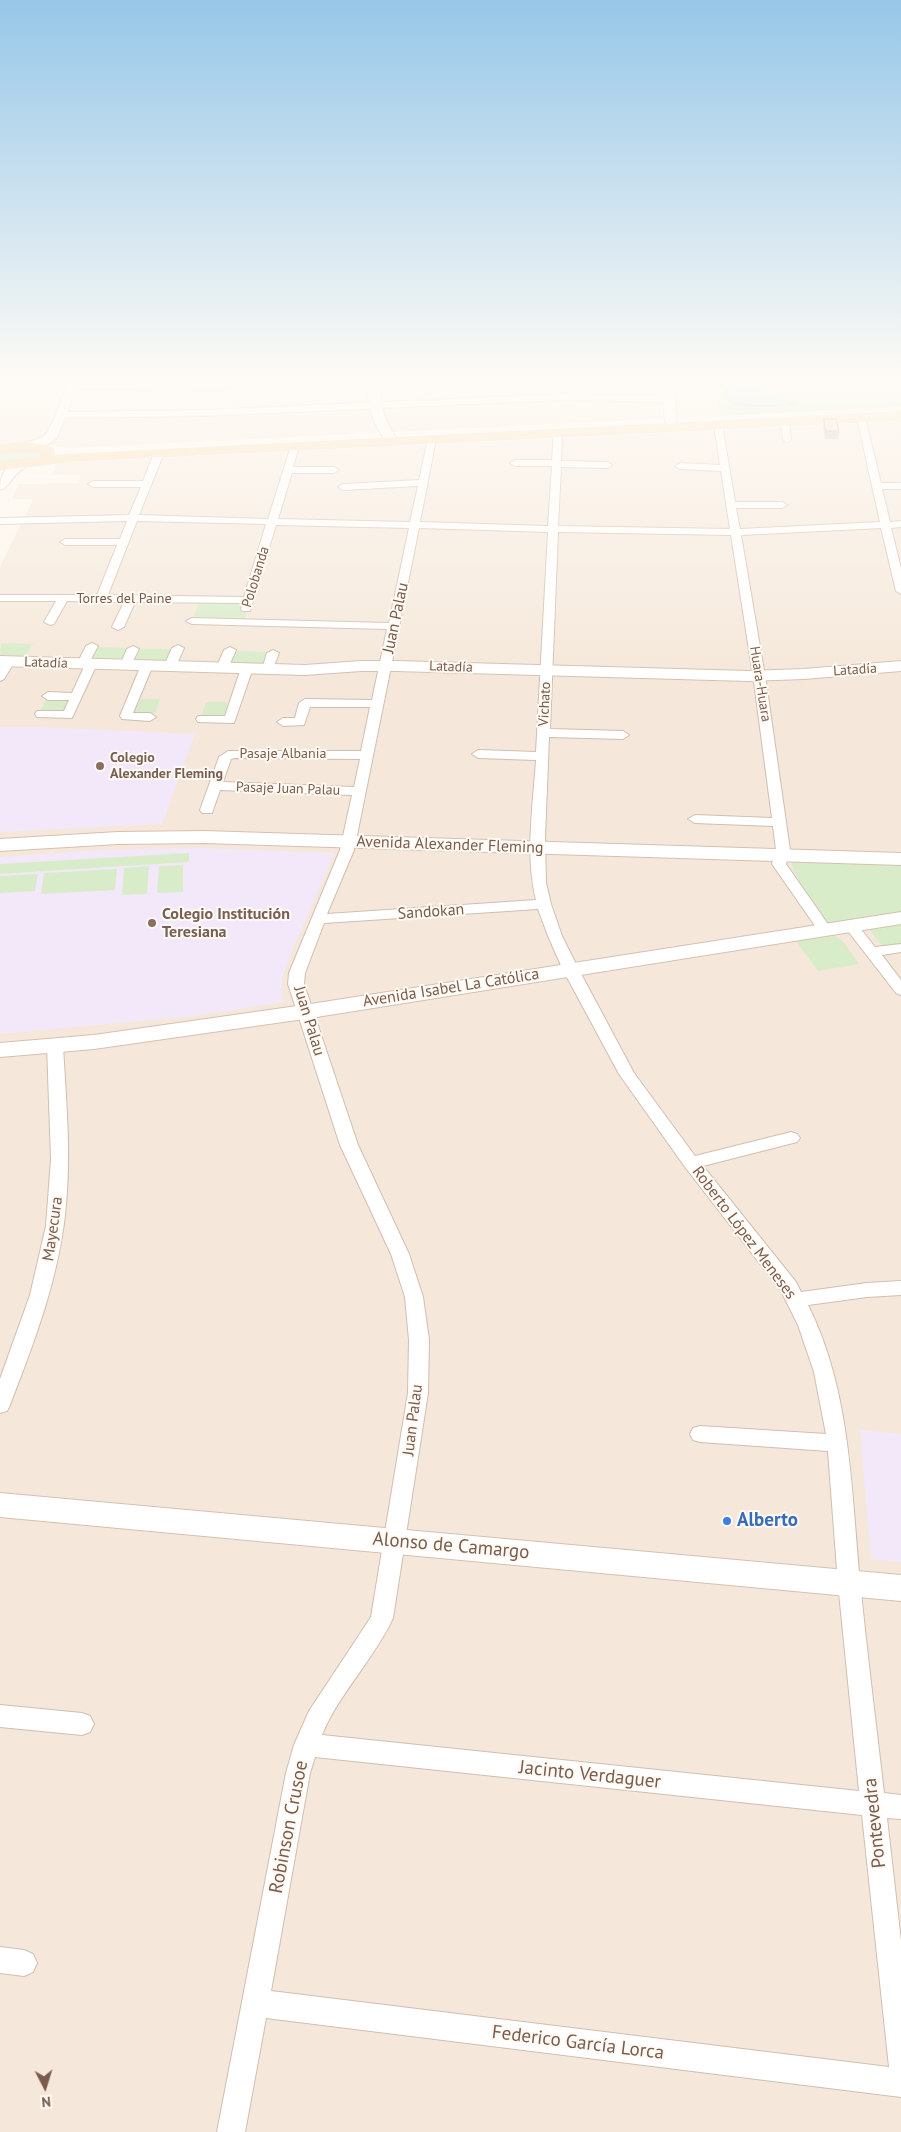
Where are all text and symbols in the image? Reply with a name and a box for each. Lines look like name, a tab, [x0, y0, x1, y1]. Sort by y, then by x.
street label: Polobanda	[239, 544, 273, 610]
street label: Juan Palau	[379, 581, 413, 655]
street label: Torres del Paine	[76, 591, 172, 607]
street label: Huara-Huara	[746, 645, 774, 723]
street label: Latadía	[24, 654, 68, 672]
street label: Latadía	[429, 658, 473, 676]
street label: Latadía	[833, 660, 877, 680]
street label: Vichato	[535, 681, 555, 727]
street label: Pasaje Albania	[240, 746, 326, 762]
place label: Colegio Alexander Fleming	[110, 750, 223, 782]
marker: Colegio Alexander Fleming	[94, 760, 106, 772]
street label: Pasaje Juan Palau	[235, 779, 341, 799]
street label: Avenida Alexander Fleming	[356, 832, 544, 858]
street label: Sandokan	[397, 900, 465, 924]
place label: Colegio Institución Teresiana	[162, 904, 290, 942]
marker: Colegio Institución Teresiana	[146, 917, 158, 929]
street label: Avenida Isabel La Católica	[361, 965, 541, 1011]
street label: Juan Palau	[289, 984, 329, 1058]
street label: Roberto López Meneses	[688, 1163, 800, 1303]
street label: Mayecura	[39, 1195, 67, 1263]
street label: Juan Palau	[399, 1383, 427, 1457]
place label: Alberto	[737, 1510, 798, 1532]
marker: Alberto	[721, 1515, 733, 1527]
street label: Alonso de Camargo	[372, 1528, 530, 1564]
street label: Jacinto Verdaguer	[518, 1756, 662, 1794]
street label: Robinson Crusoe	[265, 1759, 313, 1895]
street label: Pontevedra	[859, 1777, 891, 1869]
street label: Federico García Lorca	[491, 2021, 665, 2065]
north arrow	[20, 2062, 70, 2112]
text: N	[41, 2093, 52, 2111]

